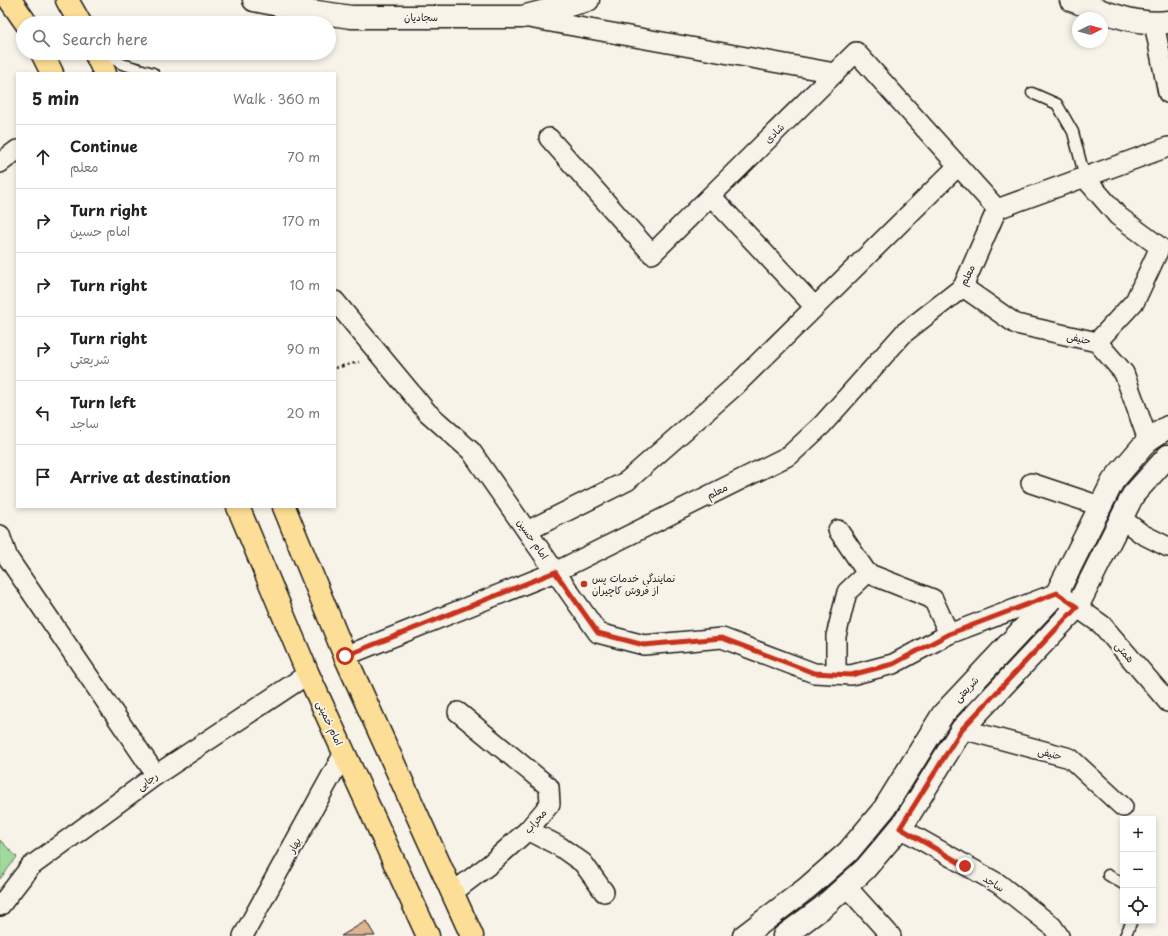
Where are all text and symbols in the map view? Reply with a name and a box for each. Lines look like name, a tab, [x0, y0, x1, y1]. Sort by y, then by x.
street label: سجادیان	[404, 9, 438, 24]
north arrow	[1072, 12, 1108, 48]
search box	[16, 16, 336, 60]
icon: search	[30, 27, 52, 49]
text: Search here	[62, 27, 148, 50]
text: 5 min	[32, 85, 79, 111]
text: Walk · 360 m	[233, 89, 320, 108]
street label: شادی	[760, 119, 787, 146]
text: Continue	[70, 134, 138, 157]
icon: ahead	[32, 146, 54, 168]
text: 70 m	[287, 147, 320, 166]
text: معلم	[70, 157, 99, 176]
text: Turn right	[70, 198, 147, 221]
icon: right	[32, 210, 54, 232]
text: 170 m	[282, 211, 320, 230]
text: امام حسین	[70, 221, 130, 240]
street label: معلم	[955, 262, 979, 288]
text: Turn right	[70, 273, 147, 296]
icon: right	[32, 274, 54, 296]
text: 10 m	[290, 275, 320, 294]
text: Turn right	[70, 326, 147, 349]
street label: حنیفی	[1065, 327, 1093, 349]
icon: right	[32, 338, 54, 360]
text: 90 m	[287, 339, 320, 358]
text: شریعتی	[70, 349, 110, 368]
text: Turn left	[70, 390, 136, 413]
icon: left	[32, 402, 54, 424]
text: 20 m	[286, 403, 320, 422]
text: ساجد	[70, 413, 99, 432]
text: Arrive at destination	[70, 465, 231, 488]
icon: arrive	[32, 466, 54, 488]
street label: معلم	[704, 479, 730, 503]
street label: امام حسین	[513, 515, 553, 563]
place label: نمایندگی خدمات پس از فروش کاچیران	[592, 570, 675, 597]
marker: نمایندگی خدمات پس از فروش کاچیران	[579, 579, 589, 589]
street label: همتی	[1112, 638, 1138, 666]
route start	[336, 647, 354, 665]
street label: شریعتی	[950, 672, 982, 706]
street label: امام خمینی	[313, 698, 347, 748]
street label: حنیفی	[1036, 742, 1064, 764]
street label: رجایی	[133, 768, 161, 794]
street label: محراب	[520, 805, 549, 836]
map controls	[1120, 816, 1156, 924]
button: +	[1120, 816, 1156, 852]
street label: بهار	[283, 834, 304, 856]
button: −	[1120, 852, 1156, 888]
route end	[956, 857, 974, 875]
street label: ساجد	[981, 870, 1008, 895]
button: locate	[1120, 888, 1156, 924]

